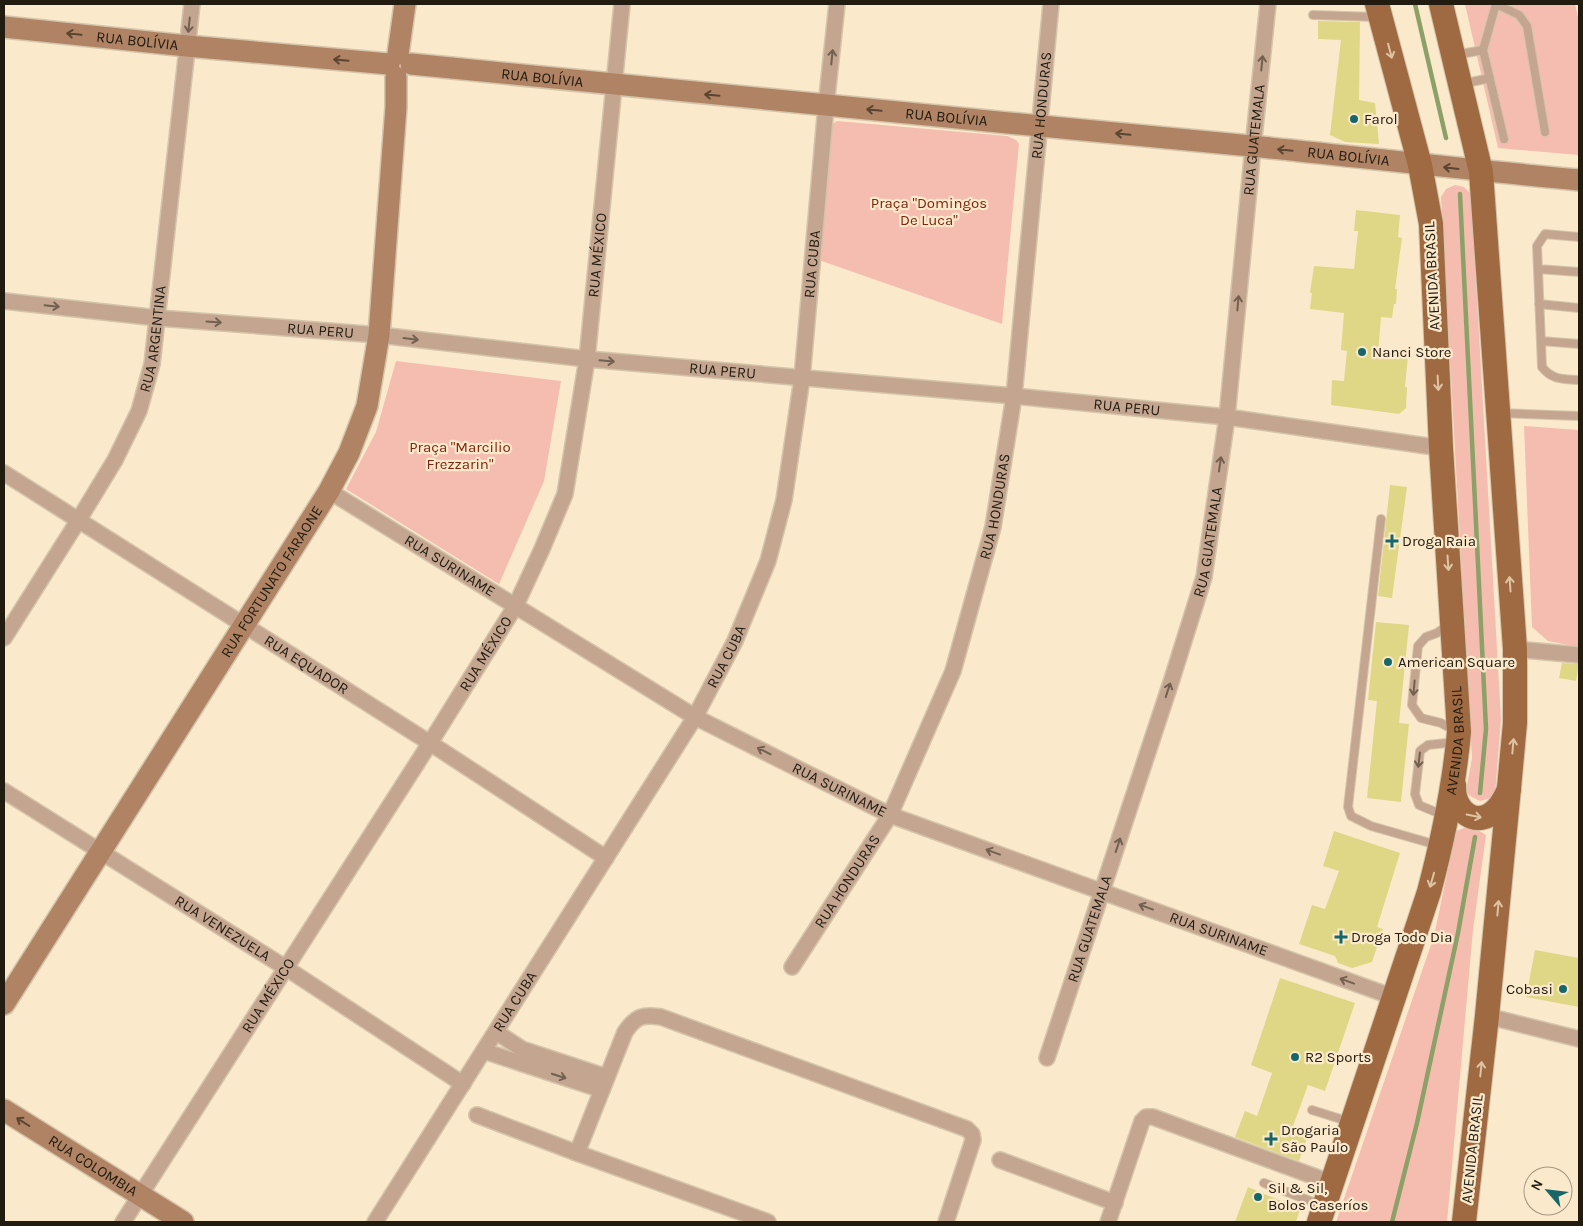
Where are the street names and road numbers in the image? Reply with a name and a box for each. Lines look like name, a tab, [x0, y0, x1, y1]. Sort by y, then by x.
street label: RUA BOLÍVIA	[95, 28, 180, 54]
street label: RUA HONDURAS	[1027, 51, 1055, 160]
street label: RUA BOLÍVIA	[500, 65, 585, 91]
street label: RUA GUATEMALA	[1239, 83, 1269, 196]
street label: RUA BOLÍVIA	[904, 104, 989, 130]
street label: RUA BOLÍVIA	[1306, 143, 1391, 170]
street label: RUA MÉXICO	[584, 212, 610, 298]
street label: AVENIDA BRASIL	[1420, 221, 1444, 331]
street label: RUA CUBA	[800, 229, 824, 299]
street label: RUA ARGENTINA	[136, 284, 170, 394]
street label: RUA PERU	[287, 319, 355, 342]
street label: RUA PERU	[688, 359, 757, 383]
street label: RUA PERU	[1093, 395, 1161, 419]
street label: RUA HONDURAS	[975, 452, 1014, 562]
street label: RUA GUATEMALA	[1189, 485, 1226, 600]
street label: RUA FORTUNATO FARAONE	[217, 502, 326, 661]
street label: RUA SURINAME	[401, 531, 499, 600]
street label: RUA MÉXICO	[455, 613, 516, 695]
street label: RUA CUBA	[703, 622, 750, 691]
street label: RUA EQUADOR	[261, 631, 352, 698]
street label: AVENIDA BRASIL	[1442, 686, 1468, 796]
street label: RUA SURINAME	[789, 758, 890, 821]
street label: RUA HONDURAS	[811, 831, 884, 931]
street label: RUA GUATEMALA	[1064, 873, 1116, 985]
street label: RUA VENEZUELA	[171, 891, 274, 965]
street label: RUA SURINAME	[1167, 908, 1270, 960]
street label: RUA MÉXICO	[238, 955, 299, 1036]
street label: RUA CUBA	[489, 968, 541, 1035]
street label: AVENIDA BRASIL	[1457, 1094, 1487, 1204]
street label: RUA COLOMBIA	[45, 1131, 141, 1200]

